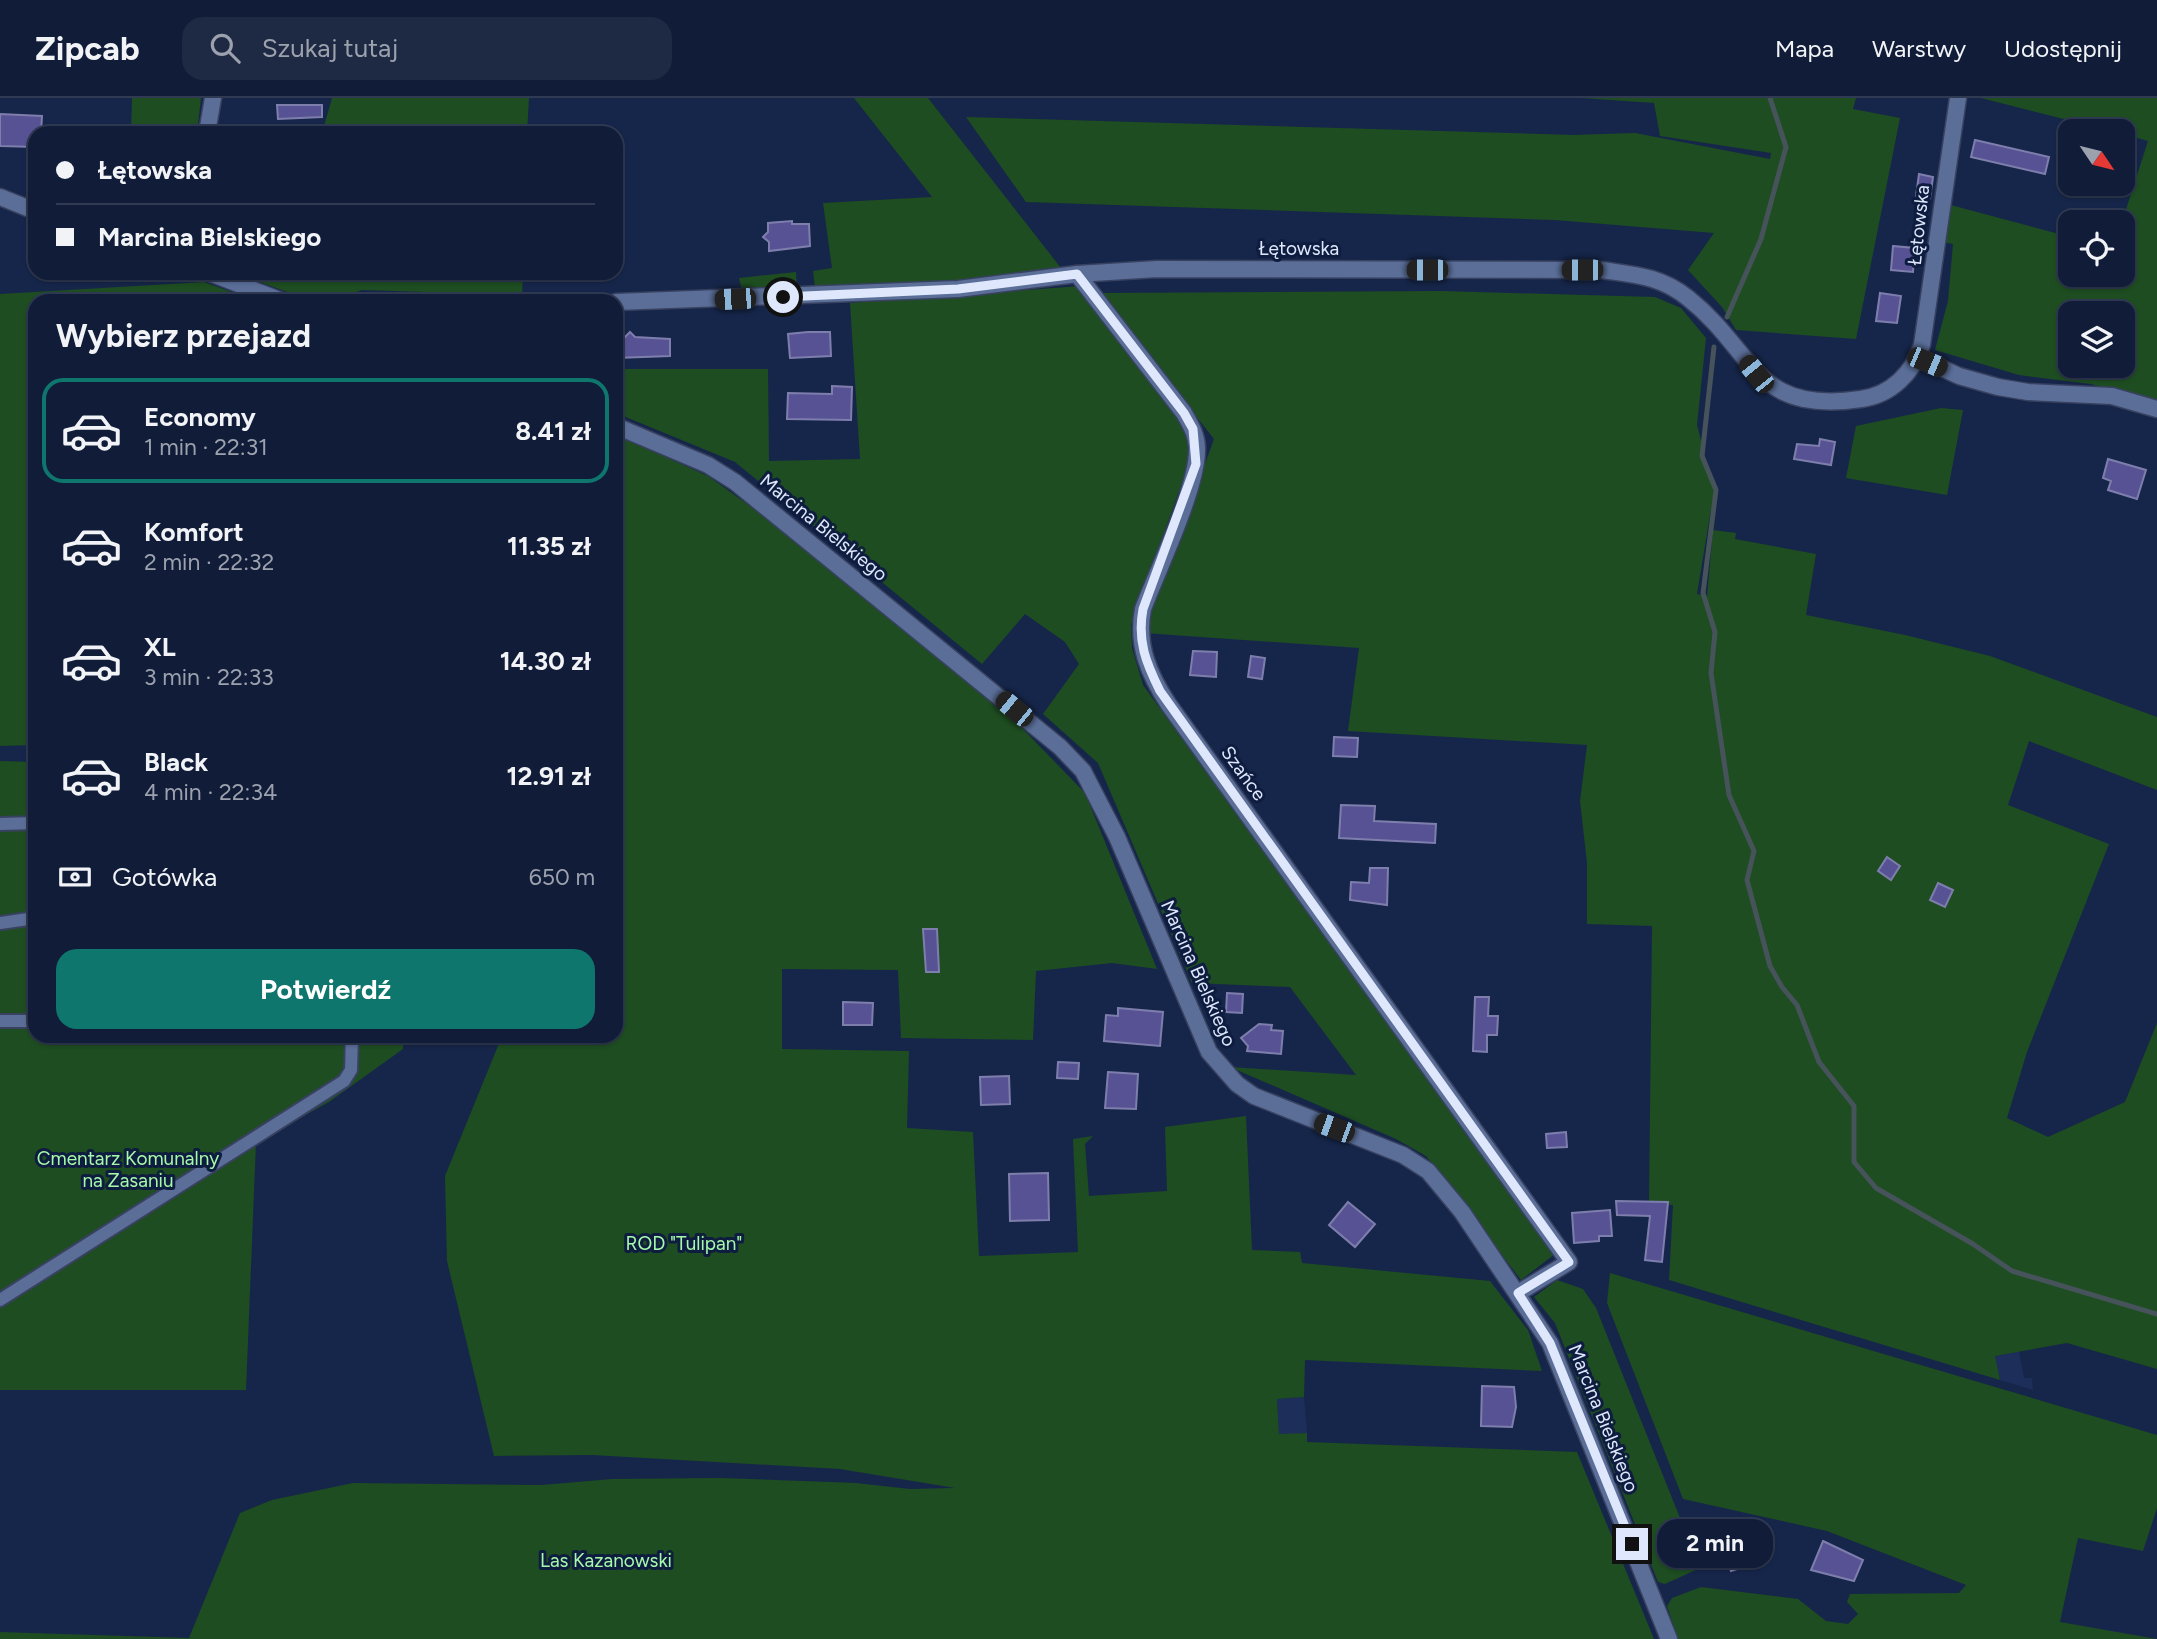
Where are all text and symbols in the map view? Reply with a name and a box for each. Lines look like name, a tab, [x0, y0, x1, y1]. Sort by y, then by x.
search box	[182, 17, 672, 80]
text: Zipcab	[35, 29, 140, 68]
icon: search	[206, 29, 244, 67]
text: Szukaj tutaj	[262, 32, 398, 64]
text: Mapa	[1775, 34, 1834, 63]
text: Warstwy	[1872, 34, 1966, 63]
text: Udostępnij	[2004, 34, 2122, 63]
north arrow	[2058, 119, 2135, 196]
map controls	[2058, 119, 2135, 378]
text: Łętowska	[98, 154, 212, 186]
street label: Łętowska	[1903, 184, 1934, 266]
button: locate	[2058, 210, 2135, 287]
text: Marcina Bielskiego	[98, 221, 321, 253]
street label: Łętowska	[1259, 237, 1339, 260]
car	[1407, 260, 1449, 281]
car	[1562, 260, 1604, 281]
route start	[767, 281, 799, 313]
car	[714, 288, 757, 310]
button: layers	[2058, 301, 2135, 378]
text: Wybierz przejazd	[56, 317, 311, 355]
car	[1904, 344, 1951, 380]
car	[1735, 351, 1778, 397]
icon: car	[60, 399, 123, 462]
text: Economy	[144, 401, 256, 433]
text: 8.41 zł	[515, 415, 591, 447]
text: 1 min · 22:31	[144, 433, 268, 461]
street label: Marcina Bielskiego	[755, 469, 892, 586]
icon: car	[60, 514, 123, 577]
text: Komfort	[144, 516, 244, 548]
text: 11.35 zł	[507, 530, 591, 562]
text: 2 min · 22:32	[144, 548, 274, 576]
icon: car	[60, 629, 123, 692]
text: XL	[144, 631, 176, 663]
text: 14.30 zł	[500, 645, 591, 677]
text: 3 min · 22:33	[144, 663, 274, 691]
car	[992, 688, 1037, 730]
street label: Szańce	[1216, 741, 1271, 805]
icon: car	[60, 744, 123, 807]
text: Black	[144, 746, 208, 778]
text: 12.91 zł	[506, 760, 591, 792]
text: 4 min · 22:34	[144, 778, 277, 806]
icon: cash	[56, 858, 94, 896]
text: Gotówka	[112, 861, 217, 893]
text: 650 m	[529, 863, 595, 891]
street label: Marcina Bielskiego	[1156, 897, 1241, 1050]
button: Potwierdź	[56, 949, 595, 1029]
car	[1311, 1111, 1358, 1145]
park label: Cmentarz Komunalny na Zasaniu	[37, 1147, 219, 1192]
park label: ROD "Tulipan"	[626, 1232, 742, 1255]
street label: Marcina Bielskiego	[1563, 1341, 1644, 1495]
callout: 2 min	[1656, 1520, 1772, 1568]
route end	[1616, 1528, 1648, 1560]
text: 2 min	[1686, 1529, 1744, 1557]
park label: Las Kazanowski	[540, 1549, 672, 1572]

